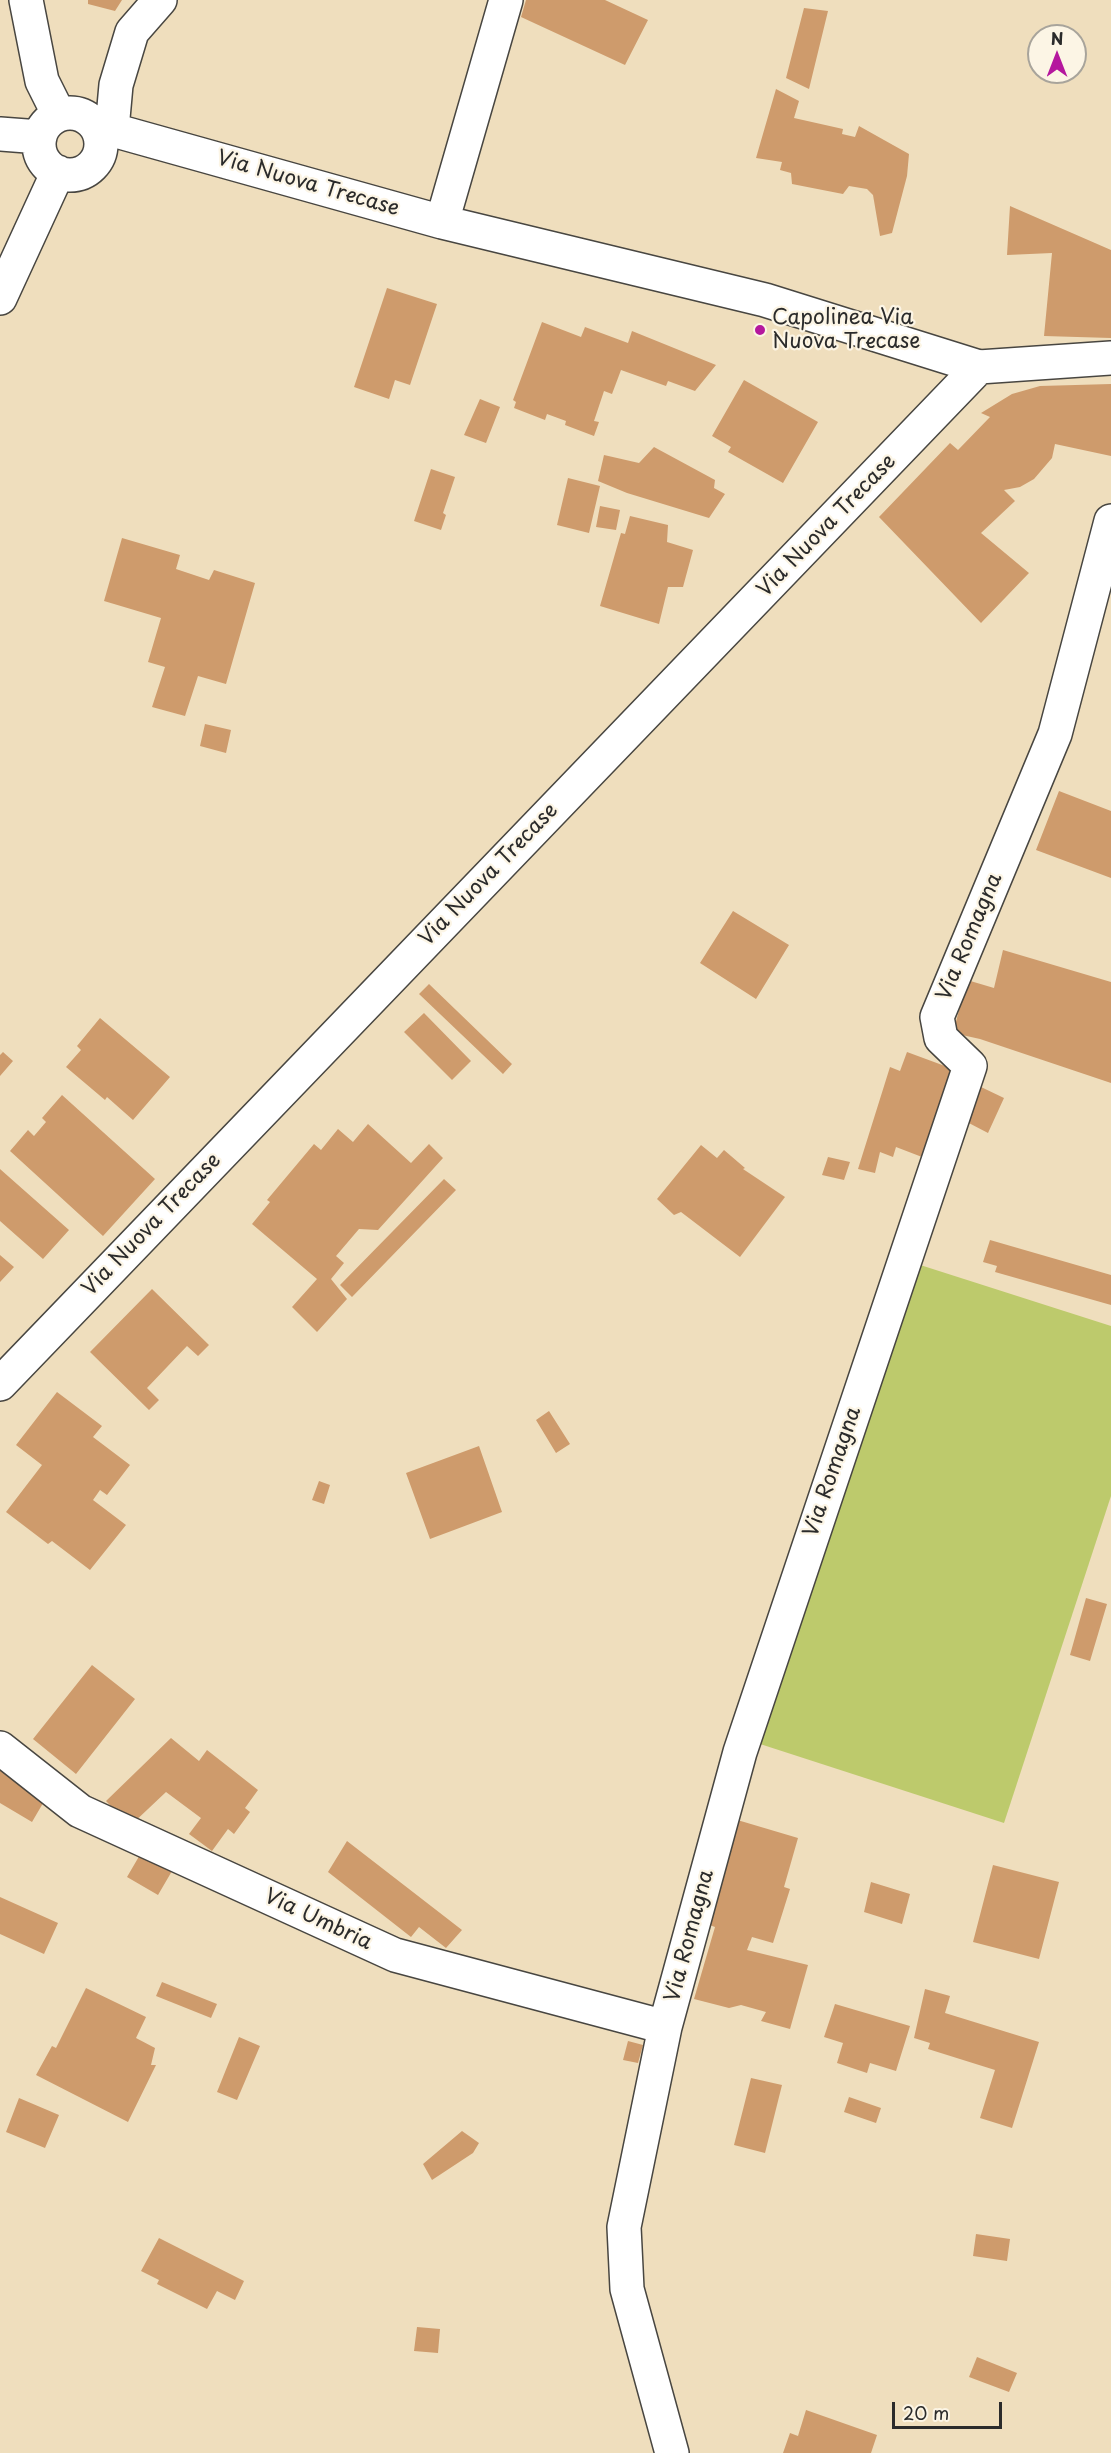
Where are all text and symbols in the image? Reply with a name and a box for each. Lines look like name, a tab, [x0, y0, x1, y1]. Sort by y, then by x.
north arrow	[1027, 24, 1087, 84]
text: N	[1051, 26, 1063, 50]
street label: Via Nuova Trecase	[214, 146, 402, 222]
place label: Capolinea Via Nuova Trecase	[772, 305, 921, 355]
marker: Capolinea Via Nuova Trecase	[753, 323, 767, 337]
street label: Via Nuova Trecase	[752, 449, 902, 603]
street label: Via Nuova Trecase	[414, 798, 564, 952]
street label: Via Romagna	[932, 870, 1008, 1004]
street label: Via Nuova Trecase	[77, 1148, 227, 1302]
street label: Via Romagna	[799, 1404, 867, 1540]
street label: Via Romagna	[660, 1867, 720, 2005]
street label: Via Umbria	[260, 1884, 376, 1956]
scale bar	[895, 2390, 1004, 2428]
text: 20 m	[903, 2399, 949, 2426]

